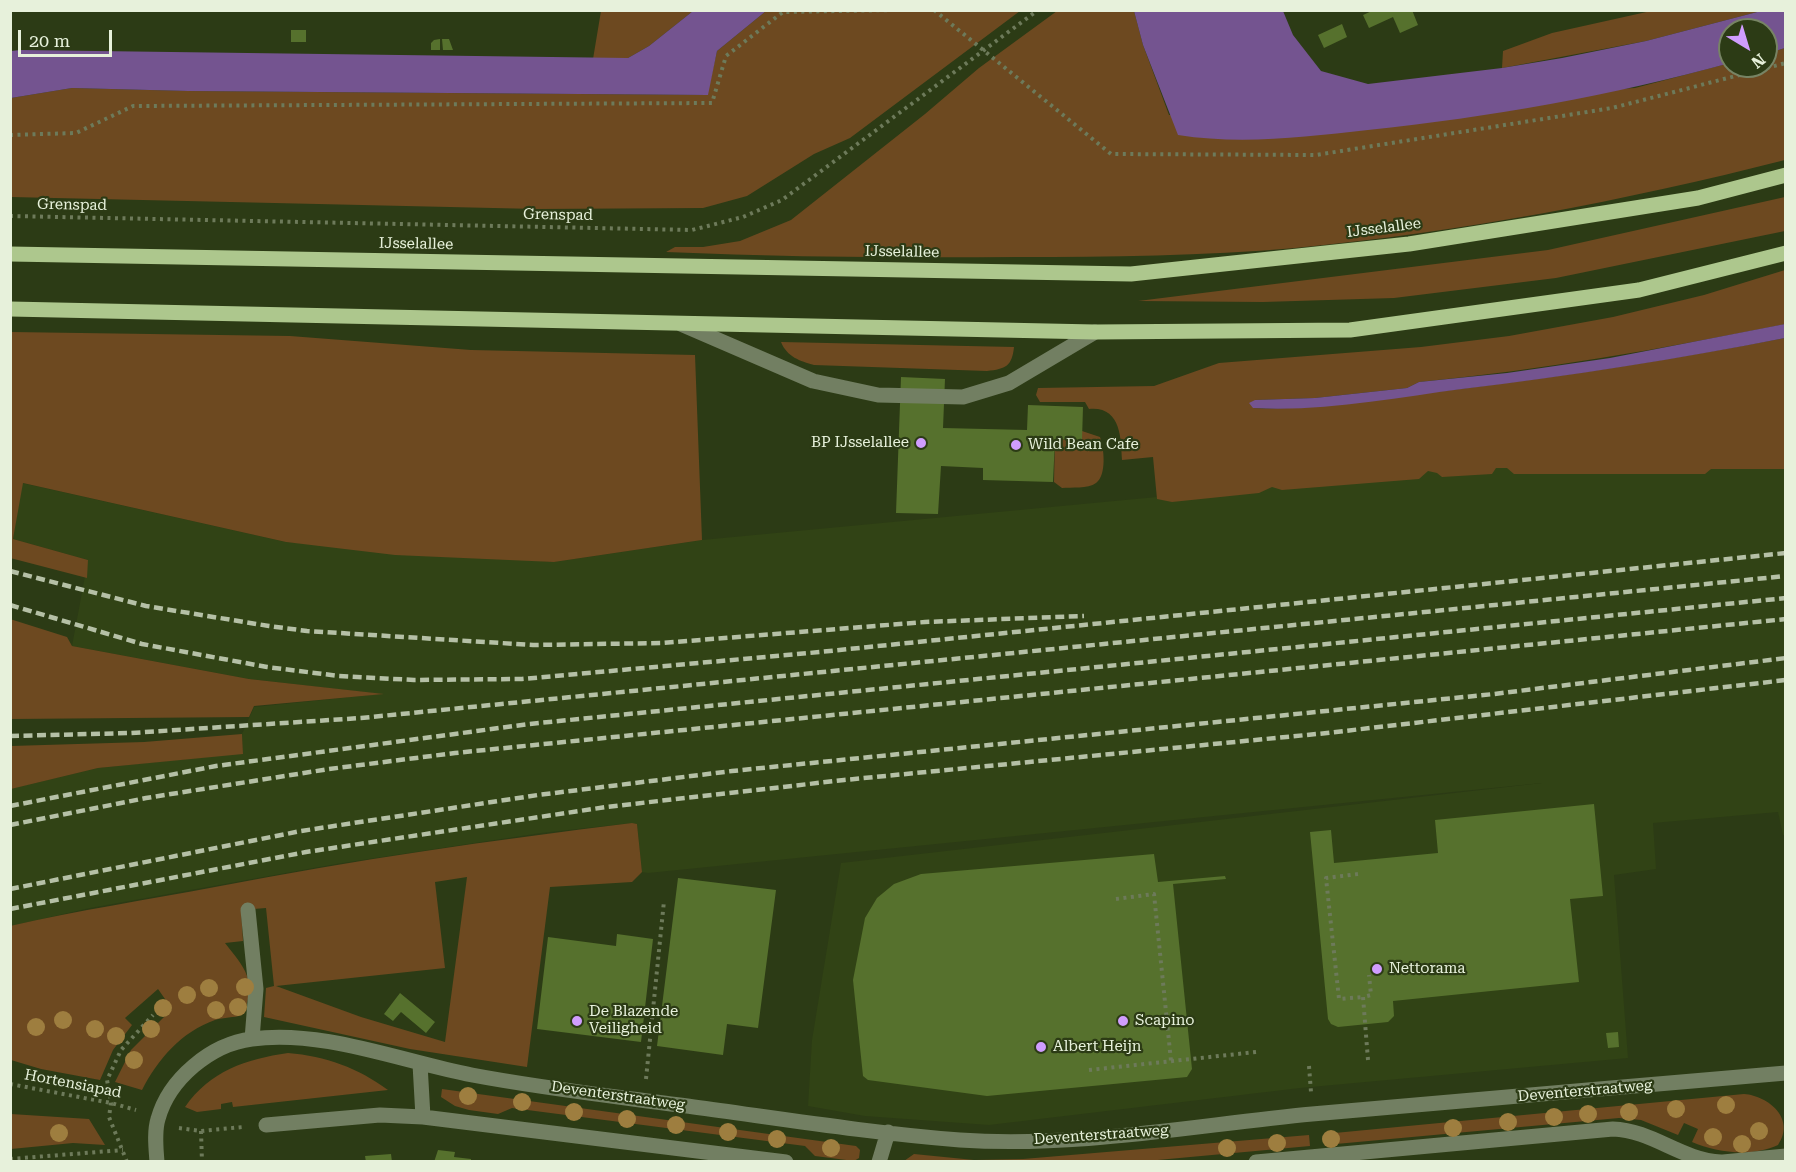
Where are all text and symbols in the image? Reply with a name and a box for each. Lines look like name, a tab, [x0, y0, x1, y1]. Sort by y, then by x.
scale bar	[21, 18, 116, 56]
north arrow	[1718, 18, 1778, 78]
text: 20 m	[29, 30, 70, 51]
text: N	[1747, 50, 1769, 72]
street label: Grenspad	[37, 195, 107, 215]
street label: Grenspad	[523, 205, 593, 225]
street label: IJsselallee	[1346, 215, 1422, 241]
street label: IJsselallee	[379, 234, 453, 254]
street label: IJsselallee	[865, 242, 939, 262]
place label: BP IJsselallee	[811, 434, 909, 452]
marker: BP IJsselallee	[914, 436, 928, 450]
place label: Wild Bean Cafe	[1028, 436, 1139, 454]
marker: Wild Bean Cafe	[1009, 438, 1023, 452]
place label: Nettorama	[1389, 960, 1465, 978]
marker: Nettorama	[1370, 962, 1384, 976]
place label: De Blazende Veiligheid	[589, 1003, 678, 1038]
place label: Scapino	[1135, 1012, 1195, 1030]
marker: De Blazende Veiligheid	[570, 1014, 584, 1028]
marker: Scapino	[1116, 1014, 1130, 1028]
place label: Albert Heijn	[1053, 1038, 1142, 1056]
marker: Albert Heijn	[1034, 1040, 1048, 1054]
street label: Hortensiapad	[23, 1066, 123, 1102]
street label: Deventerstraatweg	[1517, 1076, 1653, 1106]
street label: Deventerstraatweg	[550, 1078, 686, 1114]
street label: Deventerstraatweg	[1033, 1121, 1169, 1149]

